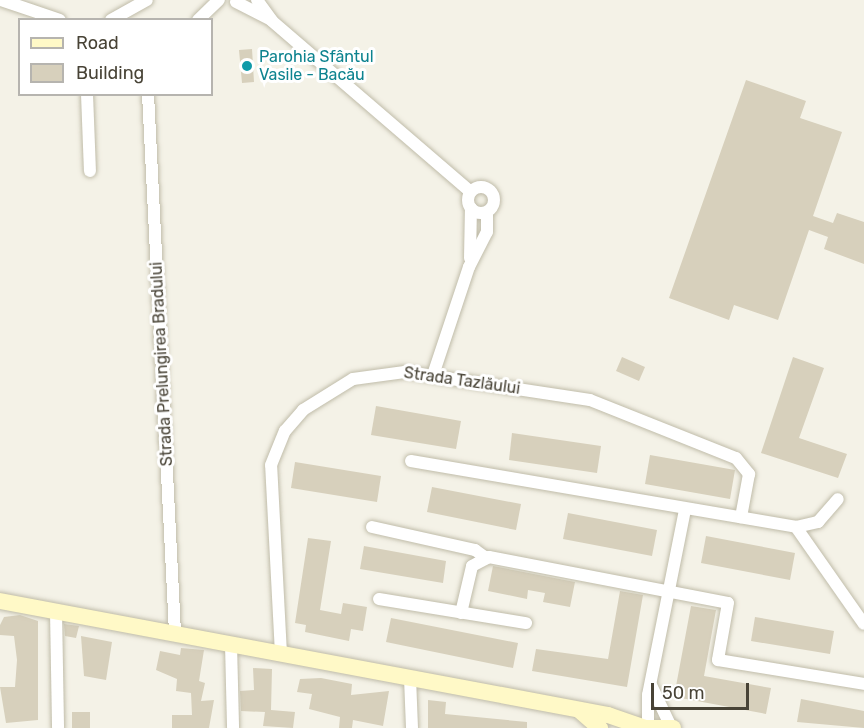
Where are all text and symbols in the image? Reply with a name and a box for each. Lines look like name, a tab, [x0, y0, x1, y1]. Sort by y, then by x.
legend	[18, 18, 213, 96]
text: Road	[76, 32, 119, 54]
place label: Parohia Sfântul Vasile - Bacău	[259, 47, 374, 85]
marker: Parohia Sfântul Vasile - Bacău	[240, 59, 254, 73]
text: Building	[76, 62, 144, 84]
street label: Strada Prelungirea Bradului	[147, 261, 177, 467]
street label: Strada Tazlăului	[402, 363, 522, 399]
scale bar	[654, 671, 752, 709]
text: 50 m	[662, 682, 705, 704]

